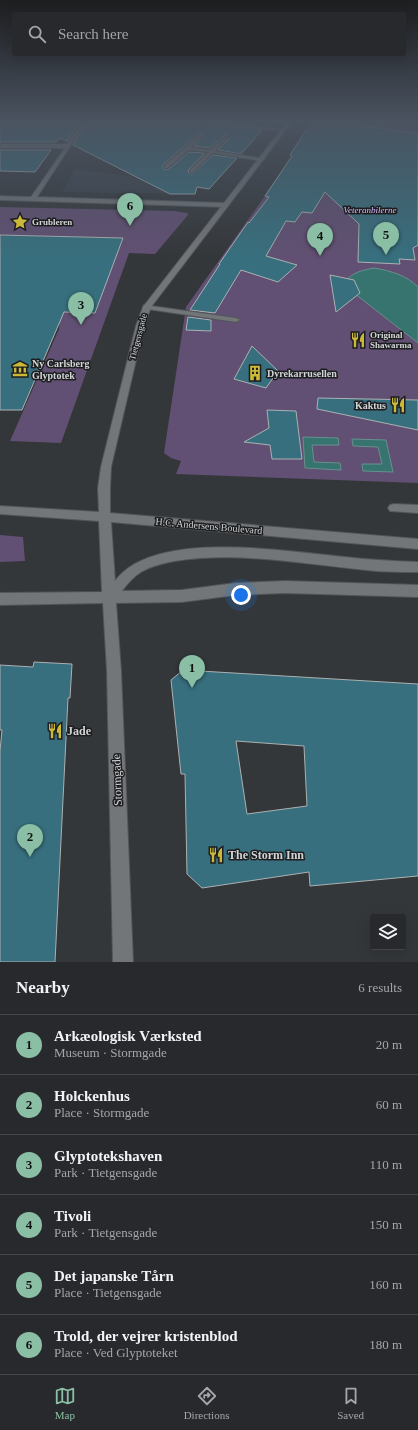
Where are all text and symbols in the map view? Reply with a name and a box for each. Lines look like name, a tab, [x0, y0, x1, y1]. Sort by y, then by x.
search box	[12, 12, 406, 56]
icon: search	[26, 23, 48, 45]
text: Search here	[58, 26, 128, 42]
pin: 6	[117, 193, 143, 226]
park label: Veteranbilerne	[344, 205, 397, 215]
place icon: Grubleren	[11, 213, 29, 231]
place label: Grubleren	[32, 217, 72, 227]
pin: 5	[373, 222, 399, 255]
pin: 4	[307, 223, 333, 256]
pin: 3	[68, 292, 94, 325]
street label: Tietgensgade	[127, 313, 149, 361]
place label: Original Shawarma	[370, 330, 412, 350]
restaurant icon: Original Shawarma	[349, 331, 367, 349]
place label: Ny Carlsberg Glyptotek	[32, 358, 90, 381]
museum icon: Ny Carlsberg Glyptotek	[11, 360, 29, 378]
building icon: Dyrekarrusellen	[246, 364, 264, 382]
place label: Dyrekarrusellen	[267, 368, 337, 379]
restaurant icon: Kaktus	[389, 396, 407, 414]
place label: Kaktus	[355, 400, 386, 411]
street label: H.C. Andersens Boulevard	[155, 516, 263, 536]
your location	[231, 585, 251, 605]
pin: 1	[179, 655, 205, 688]
restaurant icon: Jade	[46, 722, 64, 740]
place label: Jade	[67, 724, 92, 738]
street label: Stormgade	[109, 754, 125, 806]
pin: 2	[17, 824, 43, 857]
restaurant icon: The Storm Inn	[207, 846, 225, 864]
place label: The Storm Inn	[228, 848, 304, 862]
map controls	[370, 914, 406, 950]
button: layers	[370, 914, 406, 950]
text: Nearby	[16, 978, 70, 997]
text: 6 results	[358, 980, 402, 995]
text: Arkæologisk Værksted	[54, 1028, 202, 1044]
text: 1	[26, 1037, 32, 1052]
text: 20 m	[376, 1037, 402, 1052]
text: Museum · Stormgade	[54, 1045, 167, 1060]
text: Holckenhus	[54, 1088, 130, 1104]
text: 2	[26, 1097, 32, 1112]
text: 60 m	[376, 1097, 402, 1112]
text: Place · Stormgade	[54, 1105, 149, 1120]
text: Glyptotekshaven	[54, 1148, 162, 1164]
text: 3	[26, 1157, 32, 1172]
text: 110 m	[370, 1157, 402, 1172]
text: Park · Tietgensgade	[54, 1165, 157, 1180]
text: Tivoli	[54, 1208, 91, 1224]
text: 4	[26, 1217, 32, 1232]
text: 150 m	[369, 1217, 402, 1232]
text: Park · Tietgensgade	[54, 1225, 157, 1240]
text: Det japanske Tårn	[54, 1268, 174, 1284]
text: 5	[26, 1277, 32, 1292]
text: 160 m	[369, 1277, 402, 1292]
text: Place · Tietgensgade	[54, 1285, 162, 1300]
text: Trold, der vejrer kristenblod	[54, 1328, 238, 1344]
text: 6	[26, 1337, 32, 1352]
text: 180 m	[369, 1337, 402, 1352]
text: Place · Ved Glyptoteket	[54, 1345, 178, 1360]
tab: Map	[54, 1385, 76, 1421]
tab: Directions	[184, 1385, 229, 1421]
tab: Saved	[337, 1385, 364, 1421]

